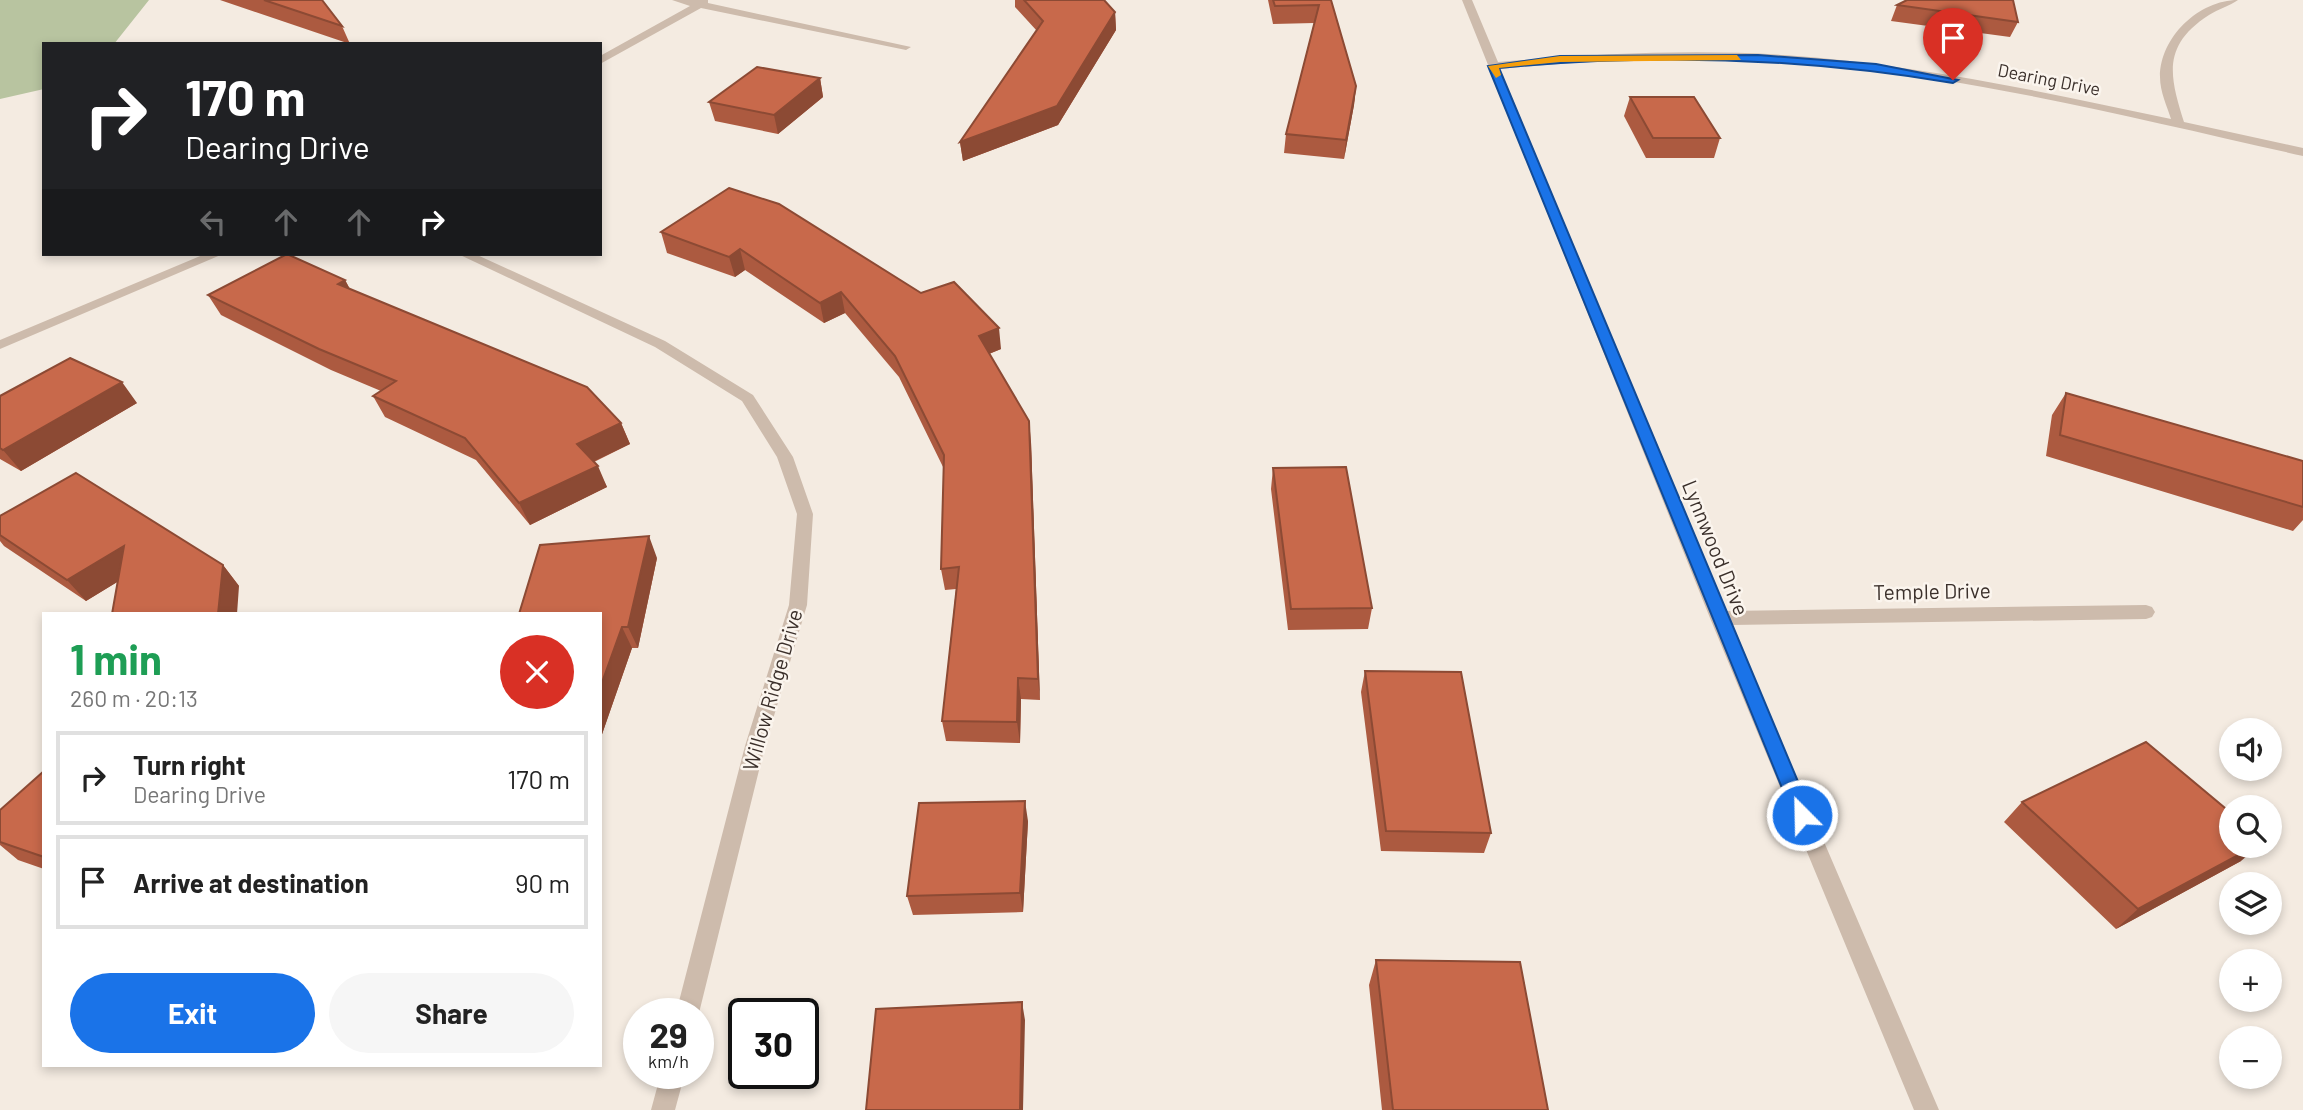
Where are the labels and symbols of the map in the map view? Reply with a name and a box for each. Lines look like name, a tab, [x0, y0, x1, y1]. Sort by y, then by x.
pin	[1923, 8, 1983, 80]
street label: Dearing Drive	[1996, 58, 2102, 100]
street label: Lynnwood Drive	[1678, 476, 1755, 619]
street label: Temple Drive	[1873, 577, 1991, 604]
street label: Willow Ridge Drive	[737, 606, 807, 773]
position arrow	[1765, 778, 1839, 852]
speed limit sign: 30	[728, 998, 819, 1089]

